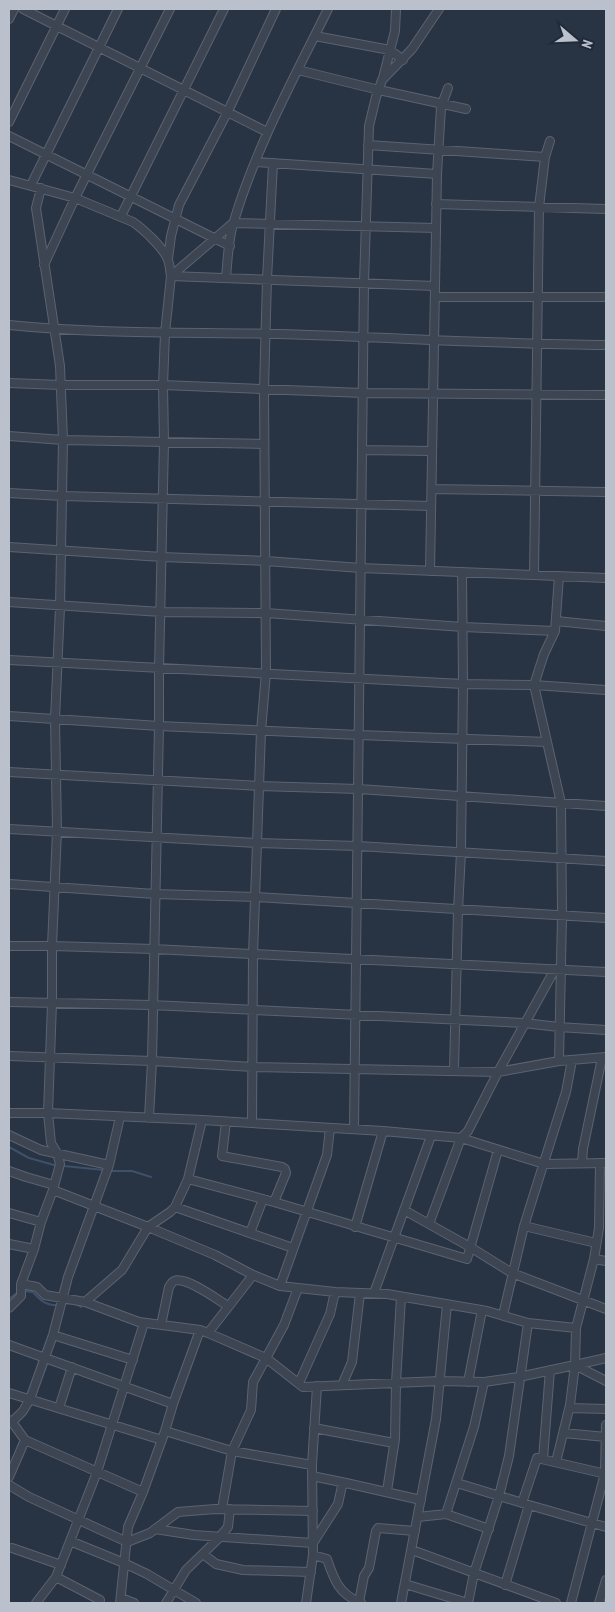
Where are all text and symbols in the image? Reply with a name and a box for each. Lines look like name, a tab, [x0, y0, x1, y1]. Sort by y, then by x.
north arrow	[550, 15, 600, 65]
text: N	[578, 38, 597, 51]

